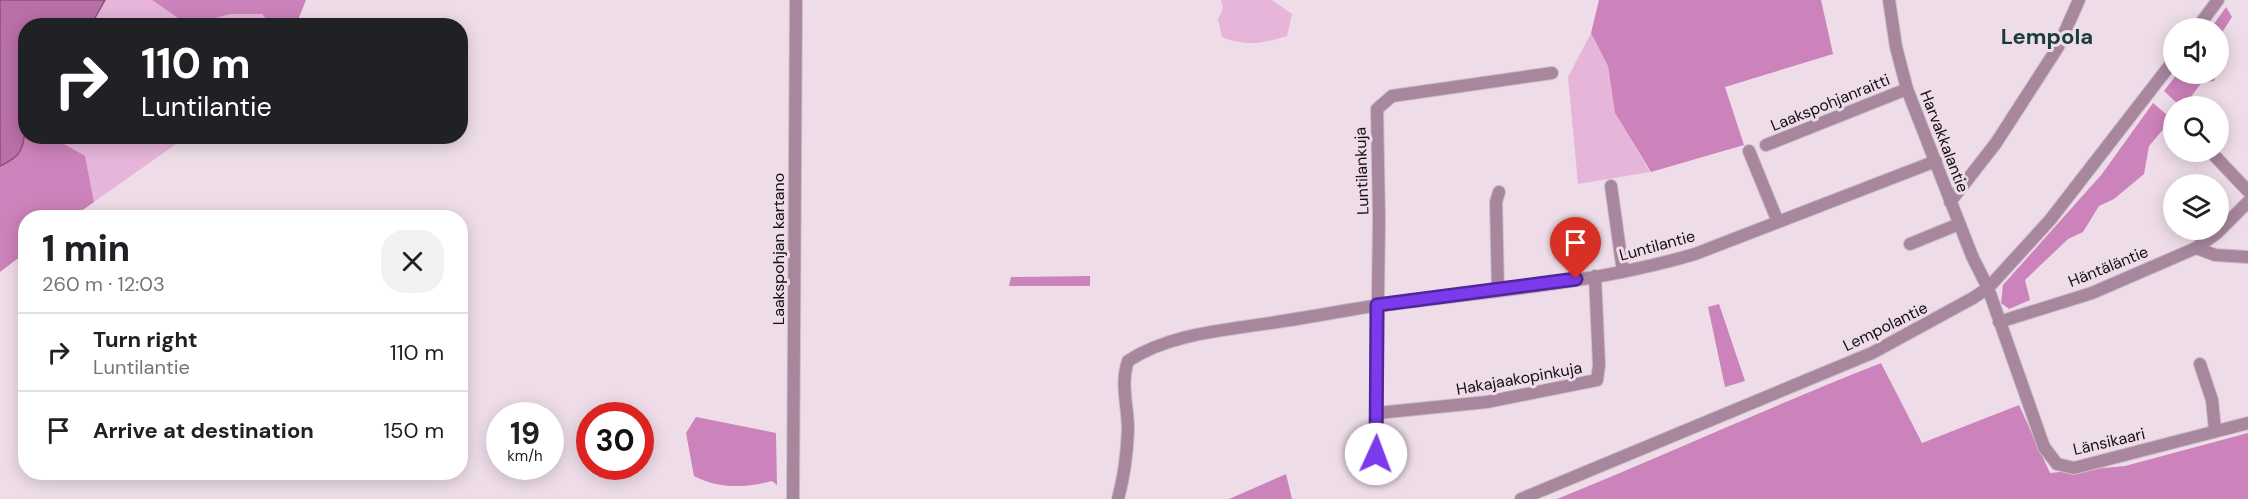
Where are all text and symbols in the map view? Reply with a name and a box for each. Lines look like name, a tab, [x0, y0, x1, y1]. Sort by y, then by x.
map controls	[2163, 18, 2229, 240]
button: sound	[2163, 18, 2229, 84]
district label: Lempola	[2001, 22, 2093, 51]
text: 110 m	[141, 36, 251, 91]
icon: right	[42, 42, 120, 120]
street label: Laakspohjanraitti	[1767, 69, 1893, 136]
street label: Harvakkalantie	[1915, 87, 1974, 195]
text: Luntilantie	[141, 89, 272, 124]
button: search	[2163, 96, 2229, 162]
street label: Luntilankuja	[1349, 127, 1374, 215]
street label: Laakspohjan kartano	[768, 173, 789, 325]
button: layers	[2163, 174, 2229, 240]
pin	[1550, 217, 1601, 279]
text: 1 min	[42, 225, 130, 272]
street label: Luntilantie	[1617, 225, 1697, 266]
icon: arrive	[1559, 226, 1592, 259]
button: close	[381, 230, 444, 293]
street label: Häntäläntie	[2065, 241, 2151, 292]
text: 260 m · 12:03	[42, 271, 165, 297]
street label: Lempolantie	[1839, 297, 1931, 356]
text: Turn right	[93, 325, 198, 354]
icon: right	[42, 336, 75, 369]
text: 110 m	[390, 338, 444, 367]
text: Luntilantie	[93, 354, 190, 380]
street label: Hakajaakopinkuja	[1455, 357, 1584, 400]
speed limit sign: 30	[576, 402, 654, 480]
icon: arrive	[42, 414, 75, 447]
text: 19	[510, 414, 540, 453]
text: Arrive at destination	[93, 416, 314, 445]
text: 150 m	[383, 416, 444, 445]
position arrow	[1344, 422, 1408, 486]
street label: Länsikaari	[2071, 423, 2147, 460]
text: km/h	[507, 446, 543, 466]

